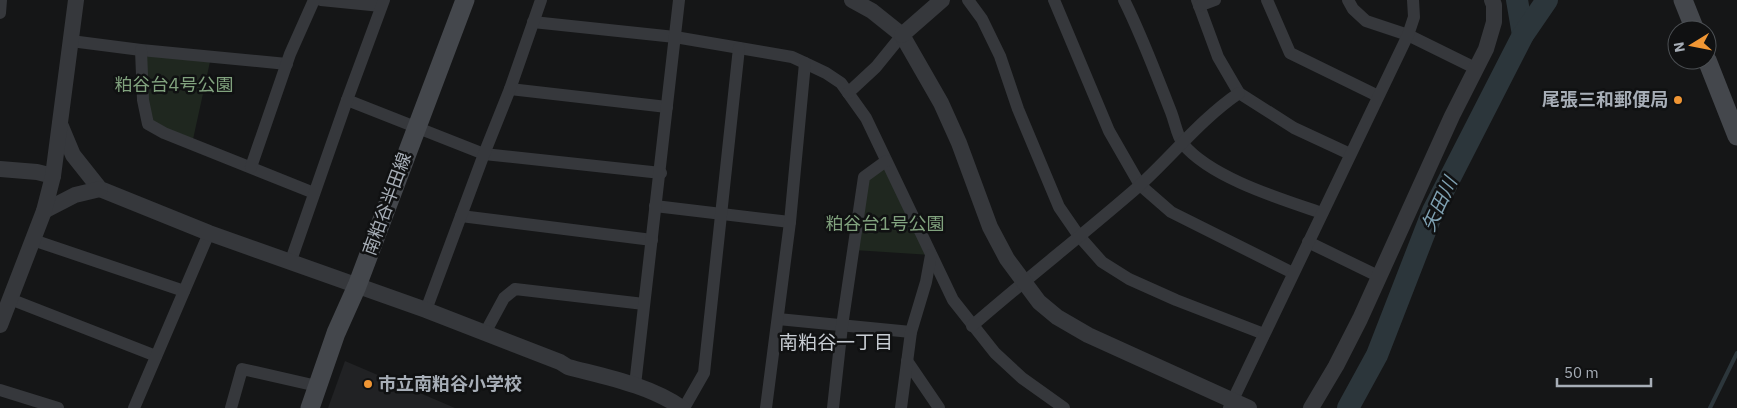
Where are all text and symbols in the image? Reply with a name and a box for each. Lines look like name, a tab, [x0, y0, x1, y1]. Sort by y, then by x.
north arrow	[1667, 20, 1717, 70]
text: N	[1669, 41, 1689, 54]
park label: 粕谷台4号公園	[115, 73, 233, 96]
place label: 尾張三和郵便局	[1542, 88, 1668, 111]
marker: 尾張三和郵便局	[1672, 94, 1684, 106]
street label: 南粕谷半田線	[357, 149, 416, 259]
water label: 矢田川	[1416, 171, 1463, 235]
park label: 粕谷台1号公園	[826, 212, 944, 235]
district label: 南粕谷一丁目	[779, 330, 893, 354]
scale bar	[1557, 356, 1651, 388]
text: 50 m	[1564, 363, 1599, 382]
place label: 市立南粕谷小学校	[378, 372, 522, 395]
marker: 市立南粕谷小学校	[362, 378, 374, 390]

